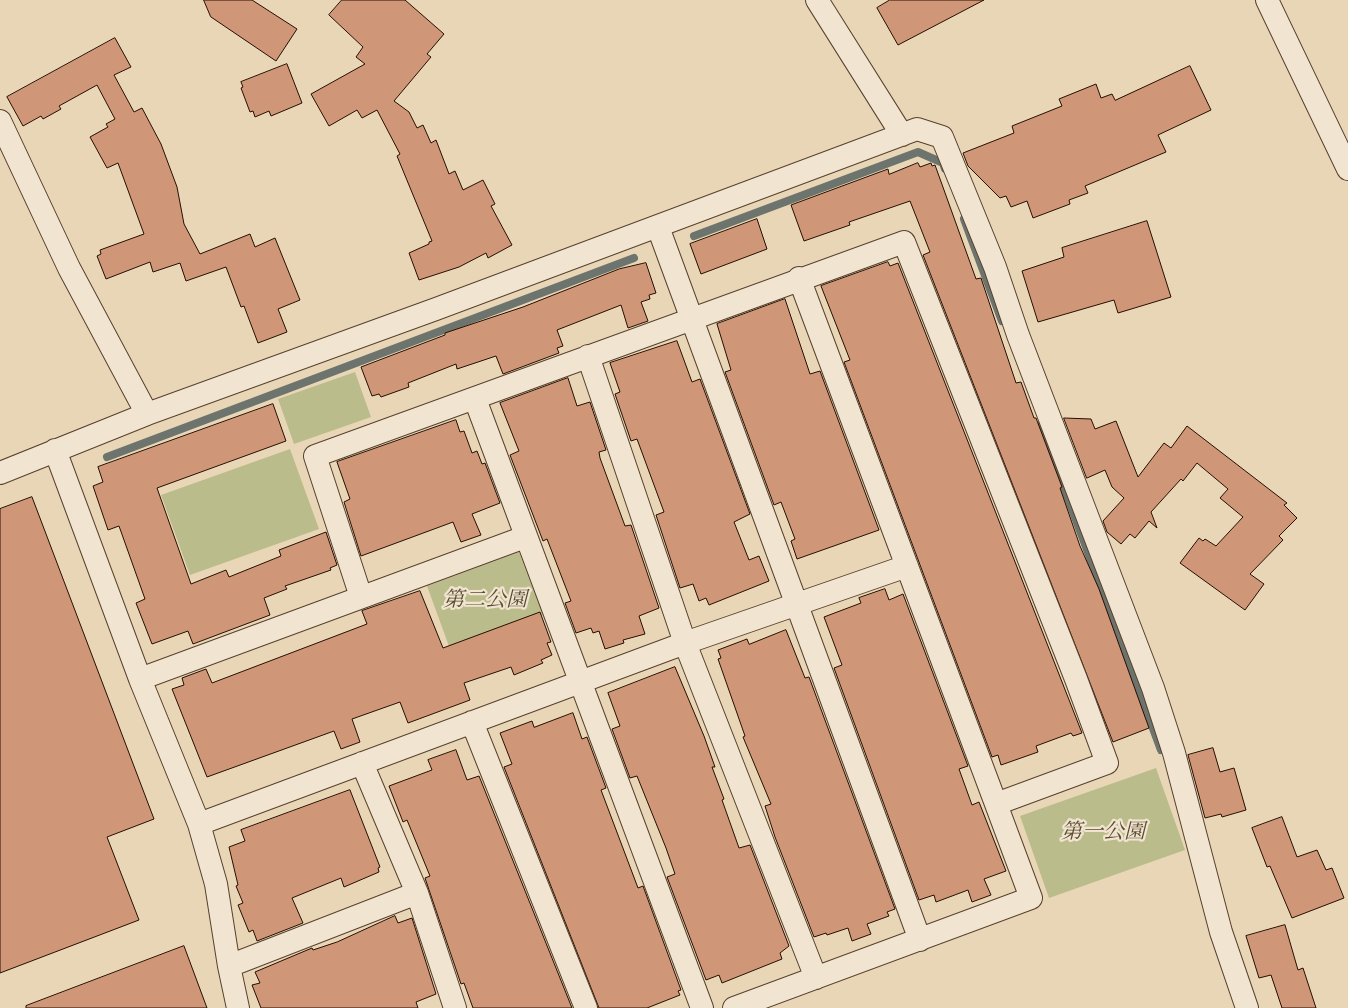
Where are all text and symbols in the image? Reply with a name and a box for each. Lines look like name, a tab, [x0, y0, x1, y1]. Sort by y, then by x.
park label: 第二公園	[443, 588, 527, 614]
park label: 第一公園	[1061, 820, 1145, 846]

